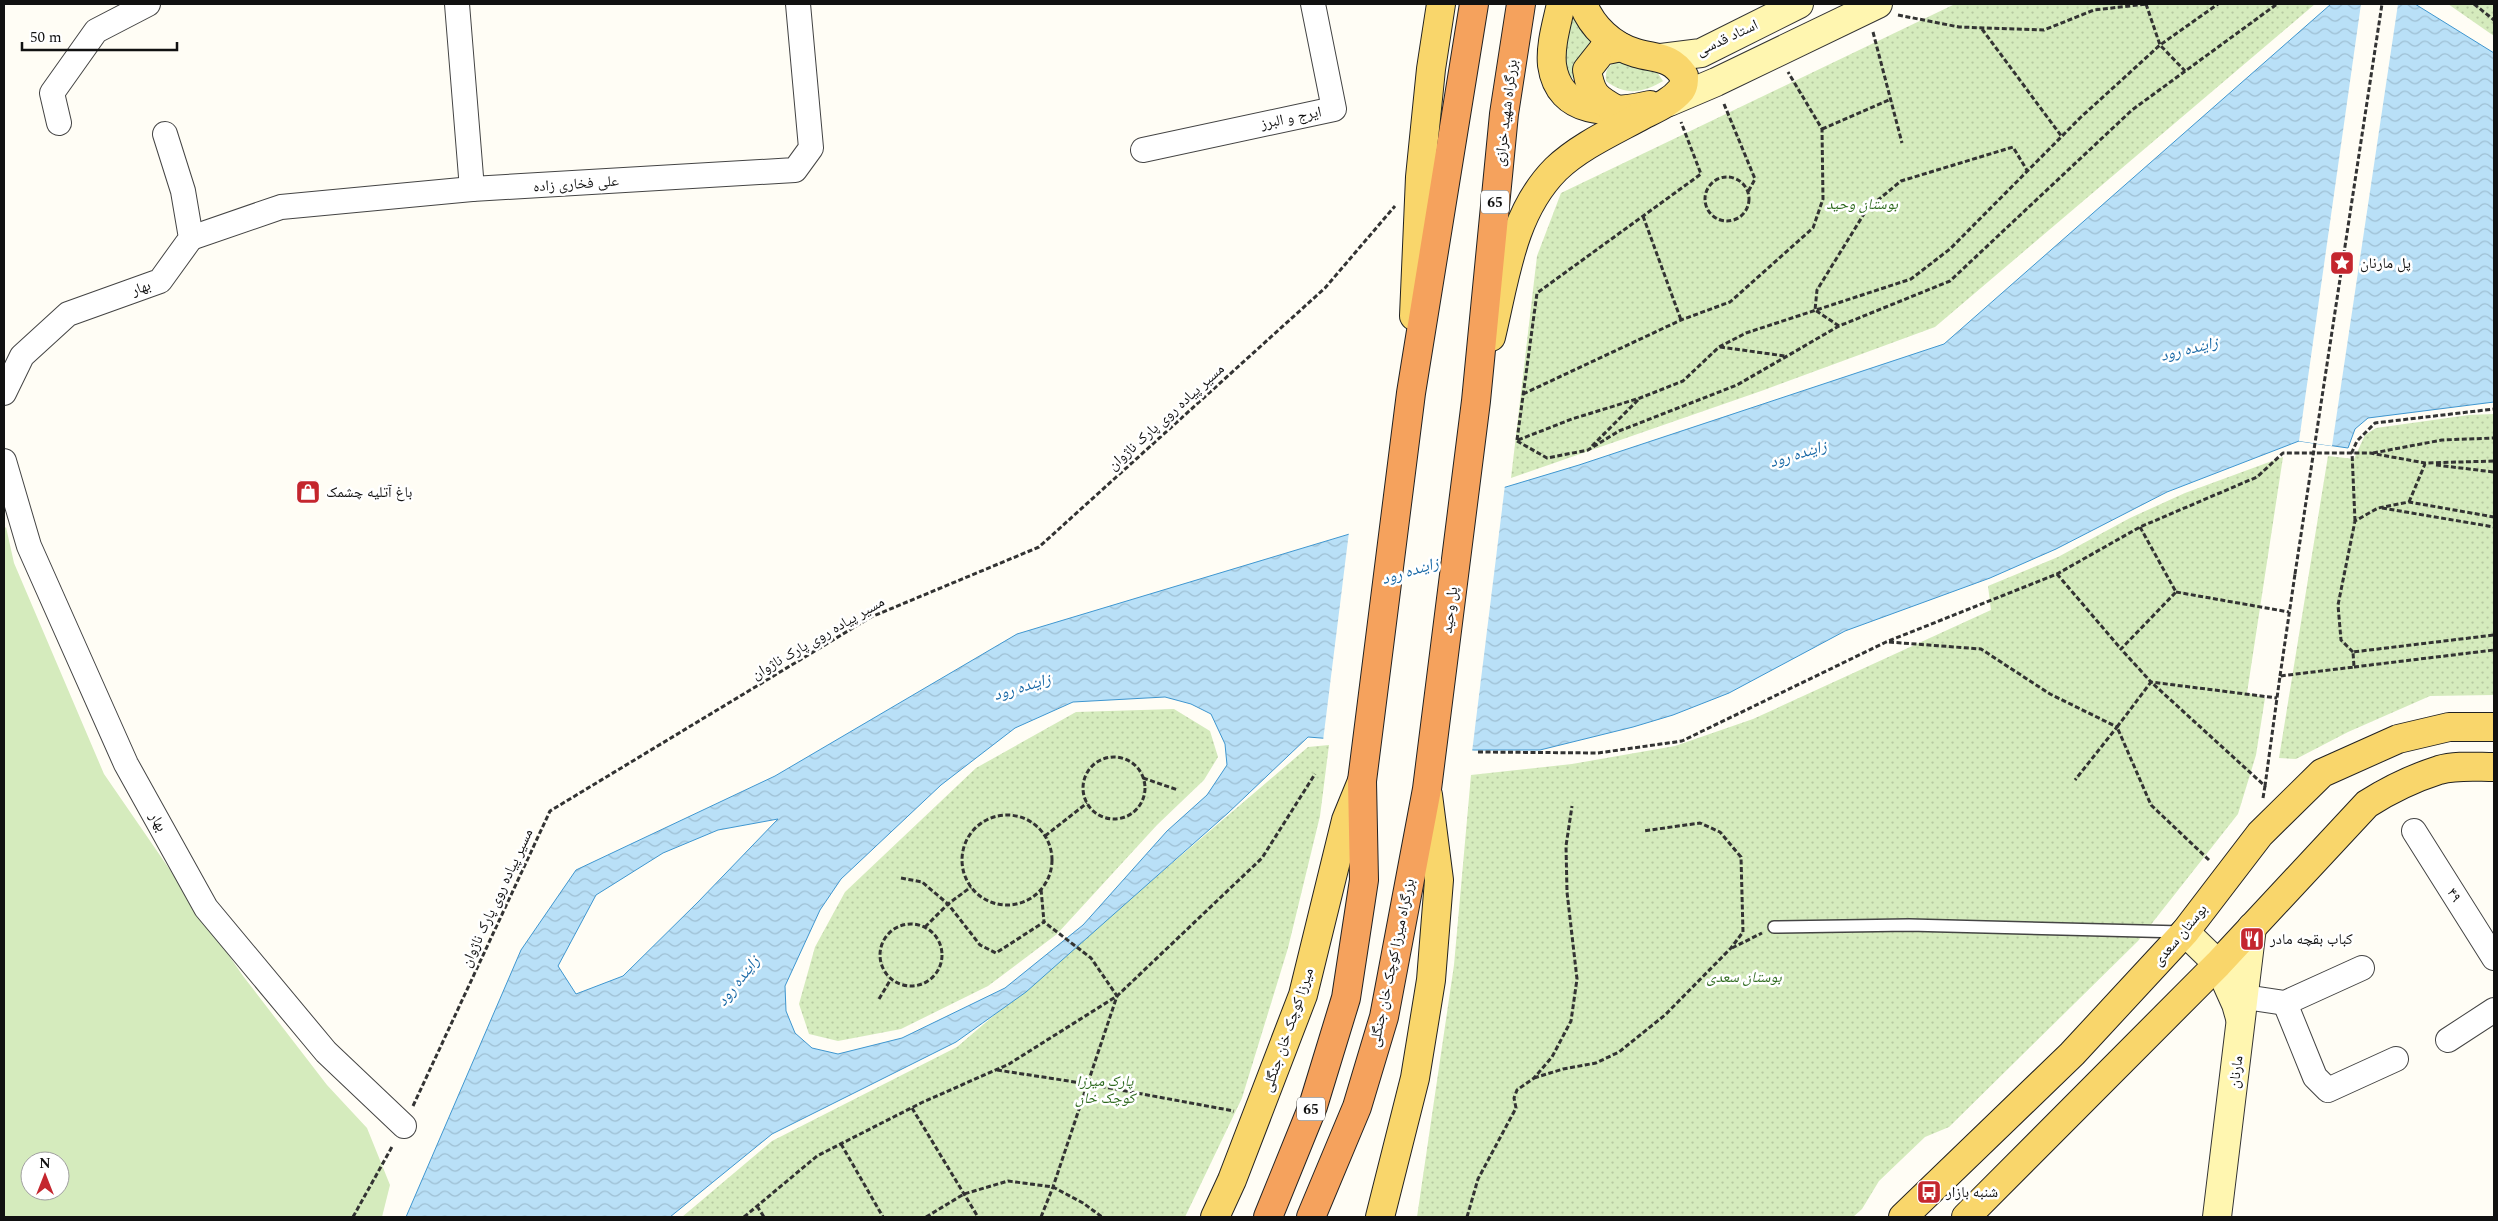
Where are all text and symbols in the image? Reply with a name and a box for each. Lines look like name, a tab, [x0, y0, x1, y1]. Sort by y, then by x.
street label: استاد قدسی	[1692, 14, 1762, 62]
scale bar	[22, 20, 178, 52]
text: 50 m	[30, 26, 62, 49]
street label: بزرگراه شهید خرازی	[1488, 58, 1524, 168]
street label: ایرج و البرز	[1257, 100, 1324, 136]
street label: علی فخاری زاده	[532, 170, 620, 198]
road number: 65	[1481, 190, 1509, 213]
park label: بوستان وحید	[1826, 193, 1899, 216]
place icon: پل مارنان	[2329, 250, 2355, 276]
place label: پل مارنان	[2360, 252, 2411, 275]
street label: بهار	[127, 274, 154, 302]
water label: زاینده رود	[2158, 330, 2222, 368]
street label: مسیر پیاده روی پارک ناژوان	[1102, 358, 1230, 476]
water label: زاینده رود	[1767, 433, 1831, 474]
shop icon: باغ آتلیه چشمک	[295, 479, 321, 505]
place label: باغ آتلیه چشمک	[326, 481, 412, 504]
water label: زاینده رود	[1379, 550, 1443, 591]
street label: پل وحید	[1436, 585, 1464, 635]
street label: مسیر پیاده روی پارک ناژوان	[747, 590, 889, 686]
water label: زاینده رود	[991, 666, 1055, 707]
street label: بهار	[143, 807, 173, 836]
street label: مسیر پیاده روی پارک ناژوان	[455, 825, 539, 971]
street label: بزرگراه میرزا کوچک خان جنگلی	[1363, 877, 1421, 1049]
street label: ۴۹	[2441, 883, 2467, 907]
street label: بوستان سعدی	[2147, 899, 2213, 971]
restaurant icon: کباب بقچه مادر	[2239, 926, 2265, 952]
place label: کباب بقچه مادر	[2269, 928, 2353, 951]
water label: زاینده رود	[711, 949, 767, 1011]
street label: میرزا کوچک خان جنگلی	[1256, 965, 1320, 1095]
park label: بوستان سعدی	[1706, 966, 1782, 989]
street label: مارنان	[2223, 1054, 2249, 1090]
park label: پارک میرزا کوچک خان	[1075, 1070, 1138, 1110]
road number: 65	[1297, 1098, 1325, 1120]
north arrow	[20, 1151, 70, 1201]
text: N	[39, 1153, 51, 1174]
bus stop icon: شنبه بازار	[1916, 1179, 1942, 1205]
place label: شنبه بازار	[1945, 1181, 1998, 1204]

